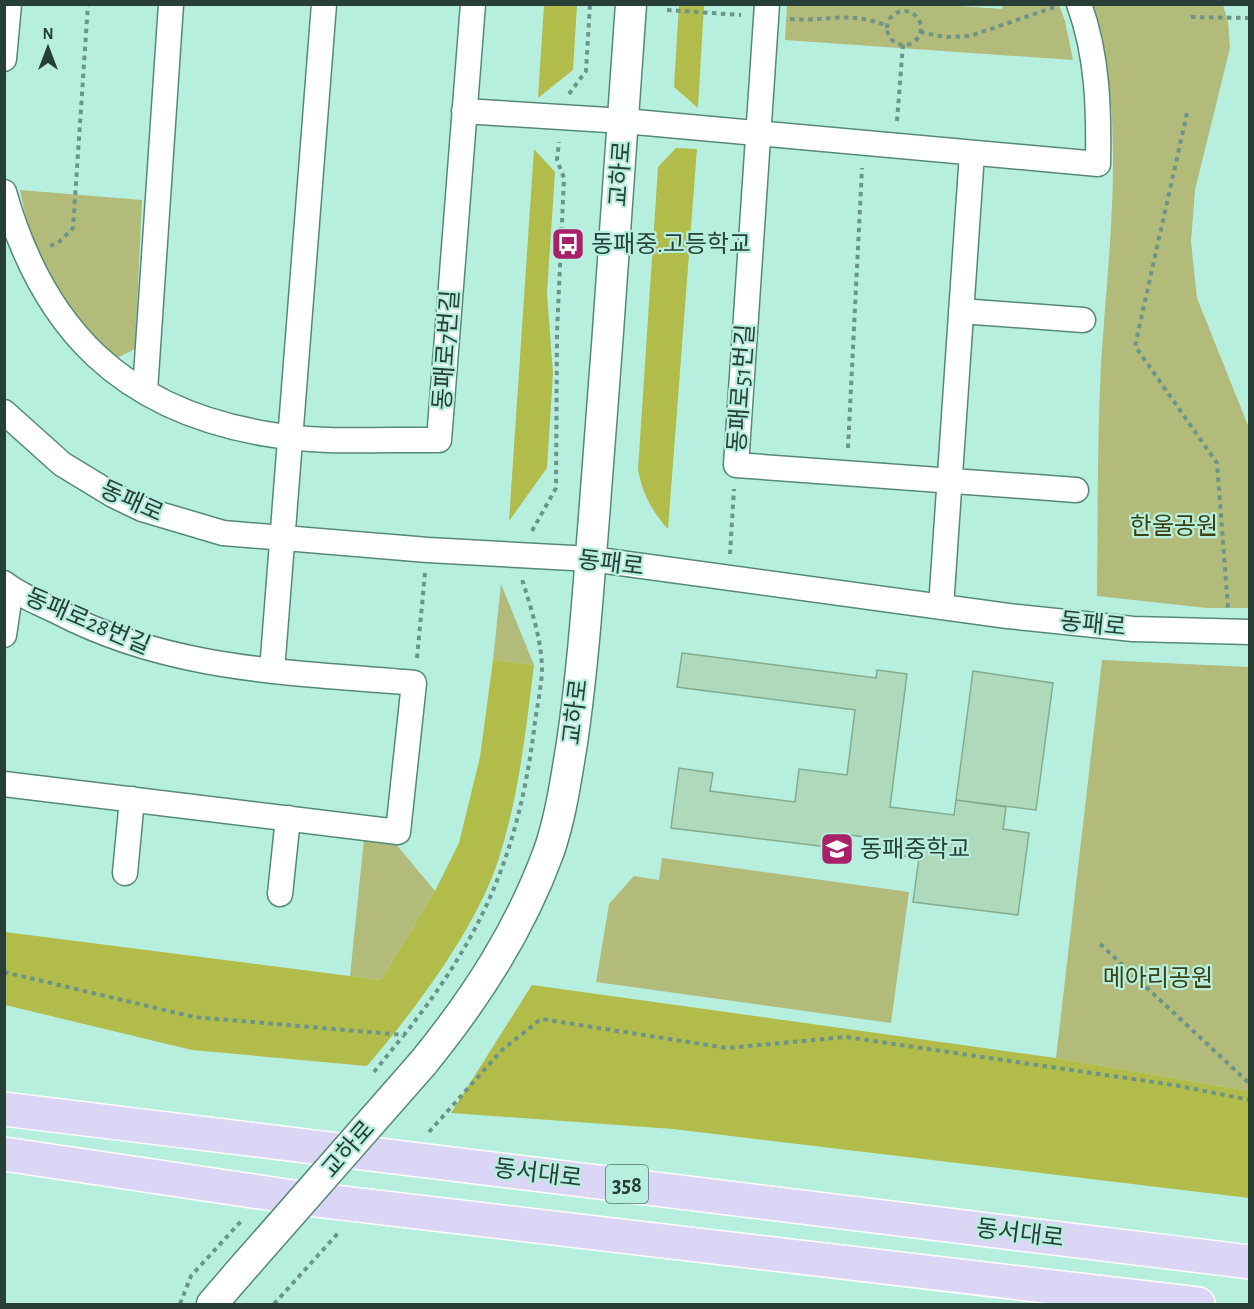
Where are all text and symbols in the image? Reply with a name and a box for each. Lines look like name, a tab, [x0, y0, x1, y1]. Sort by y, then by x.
north arrow	[18, 18, 78, 78]
text: N	[42, 26, 54, 42]
street label: 교하로	[606, 140, 635, 208]
bus stop icon: 동패중.고등학교	[550, 226, 586, 262]
place label: 동패중.고등학교	[591, 231, 751, 257]
street label: 동패로7번길	[430, 289, 463, 411]
street label: 동패로51번길	[725, 323, 758, 453]
street label: 동패로	[96, 477, 167, 526]
park label: 한울공원	[1130, 514, 1218, 539]
street label: 동패로	[577, 547, 645, 580]
street label: 동패로28번길	[22, 584, 154, 659]
street label: 동패로	[1059, 609, 1127, 640]
street label: 교하로	[559, 678, 592, 746]
school or university icon: 동패중학교	[819, 831, 855, 867]
place label: 동패중학교	[860, 836, 970, 862]
park label: 메아리공원	[1103, 966, 1213, 991]
street label: 교하로	[317, 1116, 380, 1183]
street label: 동서대로	[493, 1156, 583, 1191]
road number: 358	[606, 1165, 648, 1203]
street label: 동서대로	[975, 1216, 1065, 1251]

